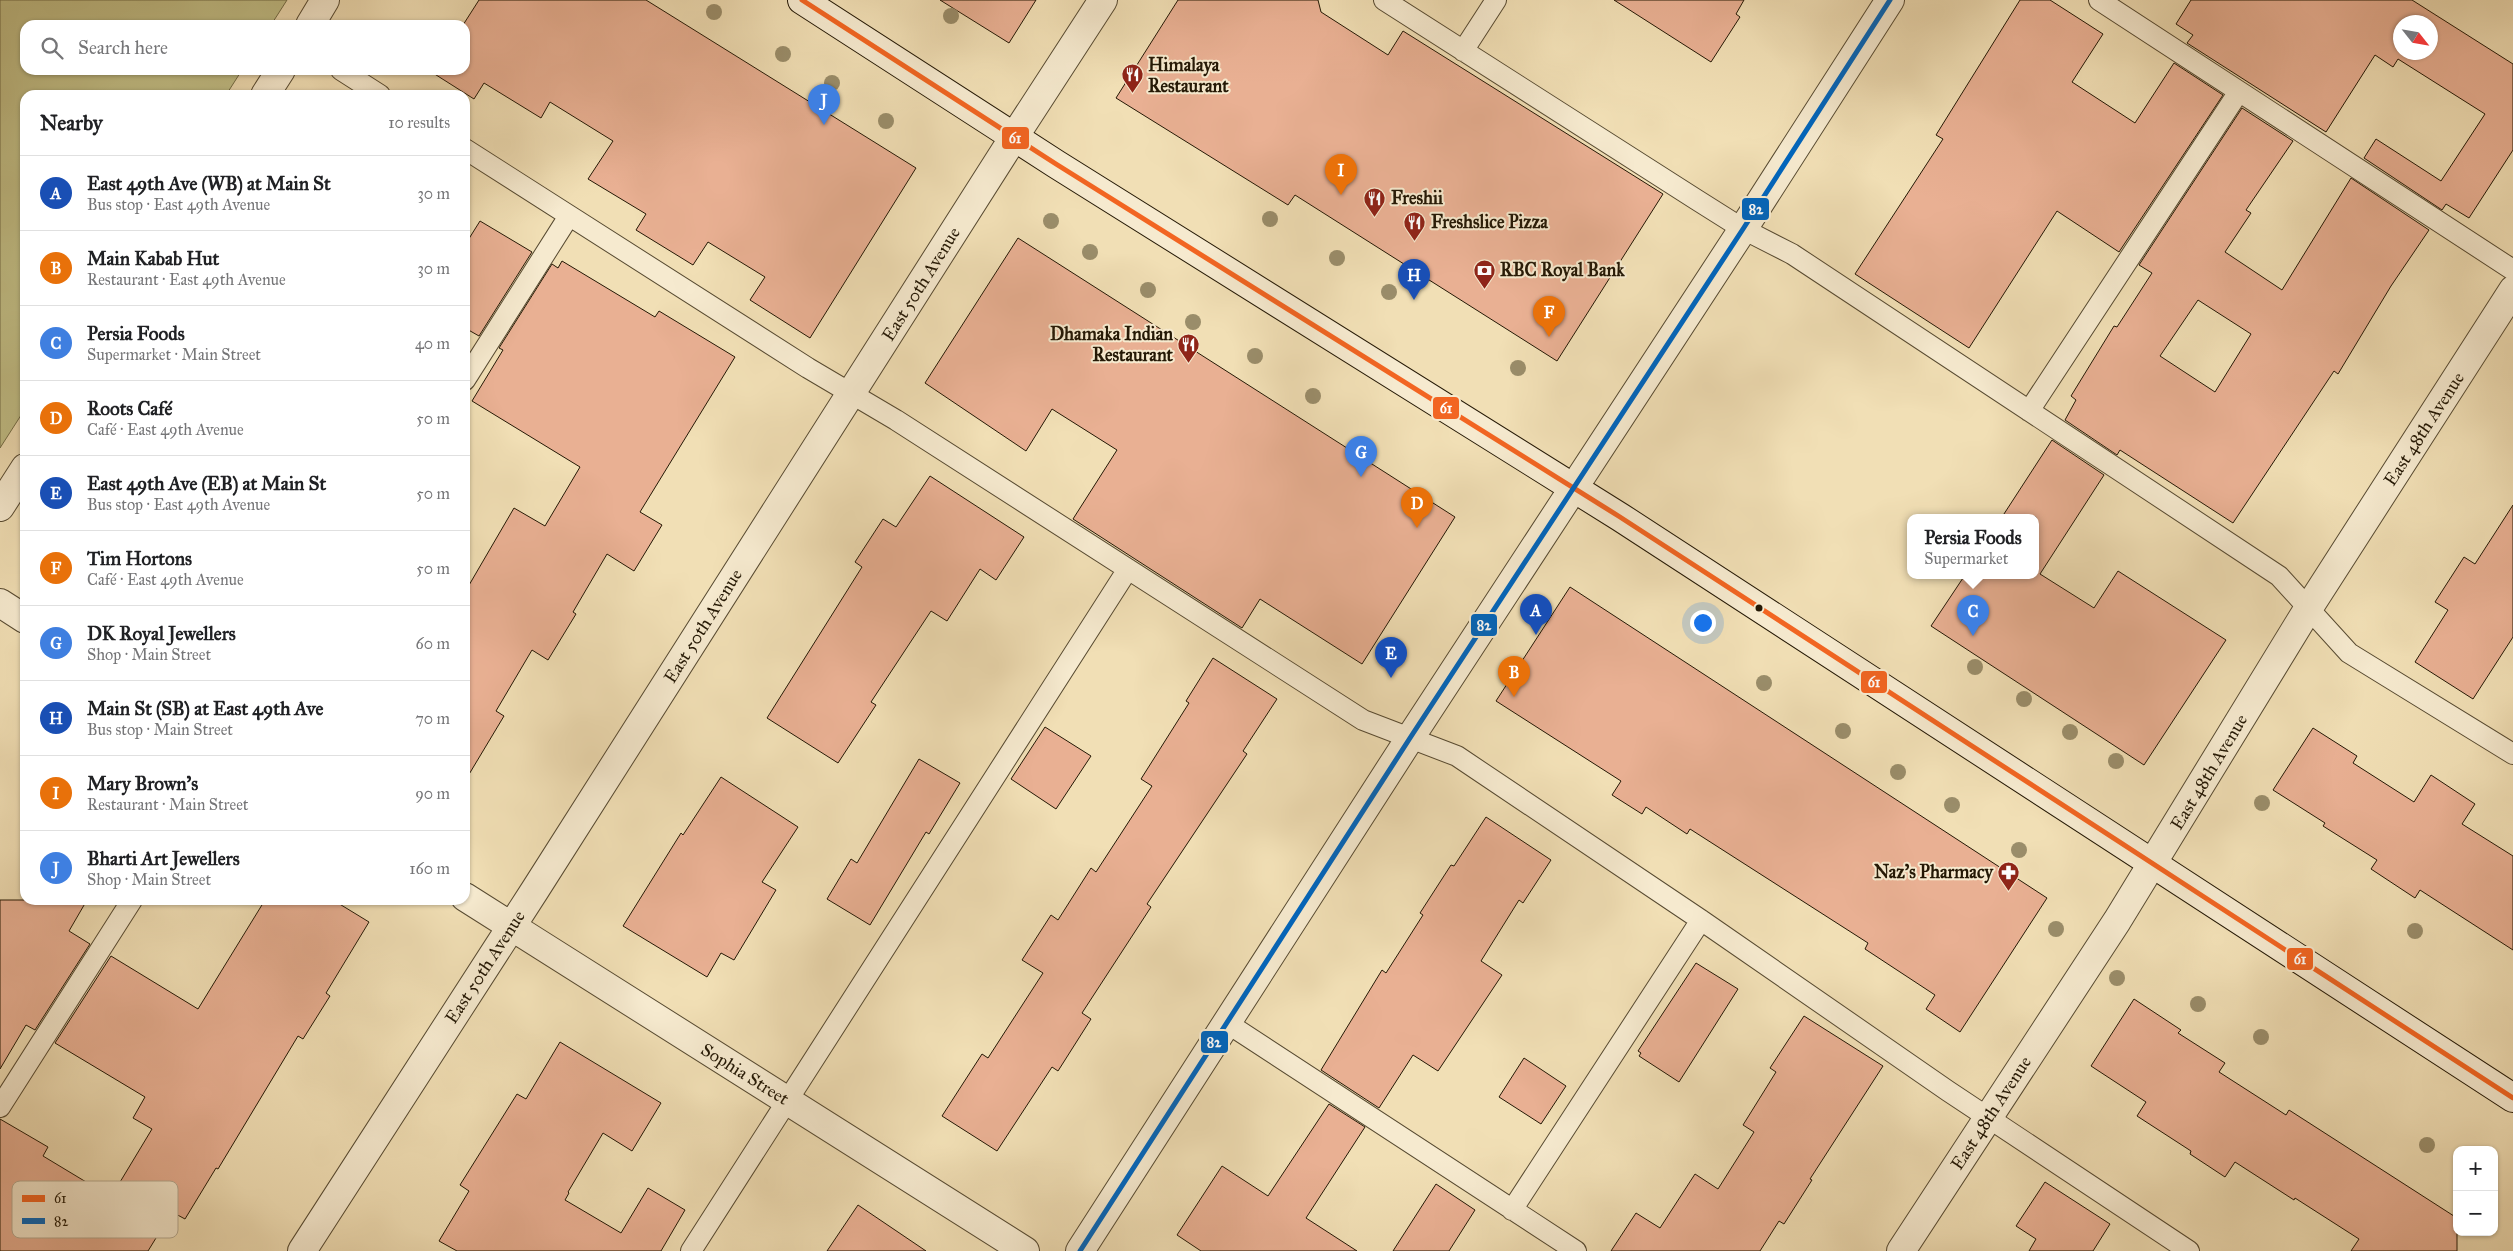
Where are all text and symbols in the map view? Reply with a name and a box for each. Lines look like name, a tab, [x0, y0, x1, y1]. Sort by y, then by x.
north arrow	[2393, 15, 2438, 60]
search box	[20, 20, 470, 75]
icon: search	[38, 34, 66, 62]
text: Search here	[78, 36, 168, 59]
place label: Himalaya Restaurant	[1148, 54, 1229, 97]
restaurant icon: Himalaya Restaurant	[1120, 63, 1144, 94]
pin: J	[808, 84, 840, 125]
text: Nearby	[40, 110, 103, 136]
text: 10 results	[388, 113, 450, 132]
line badge: 61	[1001, 126, 1030, 150]
text: 61	[1009, 130, 1022, 147]
pin: I	[1325, 154, 1357, 195]
text: East 49th Ave (WB) at Main St	[87, 172, 331, 195]
text: A	[51, 184, 61, 203]
text: 30 m	[417, 184, 450, 203]
restaurant icon: Freshii	[1363, 186, 1387, 217]
place label: Freshii	[1391, 187, 1444, 209]
text: Bus stop · East 49th Avenue	[87, 195, 270, 214]
line badge: 82	[1741, 197, 1770, 221]
text: 82	[1749, 201, 1764, 218]
restaurant icon: Freshslice Pizza	[1403, 210, 1427, 241]
place label: Freshslice Pizza	[1431, 211, 1548, 233]
street label: East 50th Avenue	[877, 223, 965, 345]
text: Main Kabab Hut	[87, 247, 219, 270]
bank icon: RBC Royal Bank	[1472, 258, 1496, 289]
text: B	[51, 259, 61, 278]
text: 30 m	[417, 259, 450, 278]
pin: H	[1398, 259, 1430, 300]
place label: RBC Royal Bank	[1500, 259, 1625, 282]
text: Restaurant · East 49th Avenue	[87, 270, 286, 289]
pin: F	[1533, 296, 1565, 337]
text: Persia Foods	[87, 322, 185, 345]
place label: Dhamaka Indian Restaurant	[1050, 323, 1174, 366]
restaurant icon: Dhamaka Indian Restaurant	[1177, 332, 1201, 363]
text: C	[51, 334, 61, 353]
text: 40 m	[415, 334, 450, 353]
text: Supermarket · Main Street	[87, 345, 261, 364]
street label: East 48th Avenue	[2379, 368, 2469, 490]
line badge: 61	[1432, 396, 1460, 420]
text: Roots Café	[87, 397, 173, 420]
text: 61	[1440, 400, 1453, 417]
text: D	[50, 409, 62, 428]
text: 50 m	[416, 409, 450, 428]
text: Café · East 49th Avenue	[87, 420, 244, 439]
pin: G	[1345, 436, 1377, 477]
text: East 49th Ave (EB) at Main St	[87, 472, 326, 495]
text: E	[50, 484, 62, 503]
text: 50 m	[416, 484, 450, 503]
pin: D	[1401, 487, 1433, 528]
text: Bus stop · East 49th Avenue	[87, 495, 270, 514]
popup	[1907, 514, 2039, 579]
text: Persia Foods	[1924, 526, 2022, 549]
text: Tim Hortons	[87, 547, 192, 570]
text: Supermarket	[1924, 549, 2008, 568]
text: F	[51, 559, 61, 578]
text: 50 m	[416, 559, 450, 578]
street label: East 50th Avenue	[659, 565, 747, 687]
text: Café · East 49th Avenue	[87, 570, 244, 589]
pin: A	[1520, 594, 1552, 635]
pin: C	[1957, 595, 1989, 636]
unlabelled marker	[1754, 603, 1764, 613]
your location	[1690, 610, 1716, 636]
line badge: 82	[1470, 613, 1498, 637]
text: 82	[1477, 617, 1492, 634]
text: DK Royal Jewellers	[87, 622, 236, 645]
text: G	[50, 634, 62, 653]
text: 60 m	[416, 634, 450, 653]
pin: E	[1375, 637, 1407, 678]
text: Shop · Main Street	[87, 645, 211, 664]
pin: B	[1498, 656, 1530, 697]
line badge: 61	[1860, 670, 1888, 694]
text: 61	[1868, 674, 1881, 691]
text: Main St (SB) at East 49th Ave	[87, 697, 323, 720]
text: H	[49, 709, 63, 728]
text: 70 m	[415, 709, 450, 728]
street label: East 48th Avenue	[2166, 710, 2252, 834]
text: Bus stop · Main Street	[87, 720, 233, 739]
text: Mary Brown's	[87, 772, 198, 795]
text: I	[53, 784, 59, 803]
text: 90 m	[415, 784, 450, 803]
text: Restaurant · Main Street	[87, 795, 249, 814]
text: Bharti Art Jewellers	[87, 847, 240, 870]
text: J	[53, 859, 59, 878]
text: 160 m	[409, 859, 450, 878]
pharmacy icon: Naz's Pharmacy	[1997, 860, 2021, 891]
place label: Naz's Pharmacy	[1874, 861, 1995, 884]
text: Shop · Main Street	[87, 870, 211, 889]
street label: East 50th Avenue	[440, 906, 530, 1028]
line badge: 61	[2286, 947, 2314, 971]
text: 61	[2294, 951, 2307, 968]
line badge: 82	[1200, 1030, 1229, 1054]
text: 82	[1207, 1034, 1222, 1051]
street label: Sophia Street	[697, 1038, 794, 1110]
street label: East 48th Avenue	[1946, 1052, 2036, 1174]
map controls	[2453, 1146, 2498, 1236]
button: +	[2453, 1146, 2498, 1191]
legend	[12, 1181, 178, 1238]
text: 61	[54, 1190, 67, 1207]
button: −	[2453, 1191, 2498, 1236]
text: 82	[54, 1213, 68, 1230]

